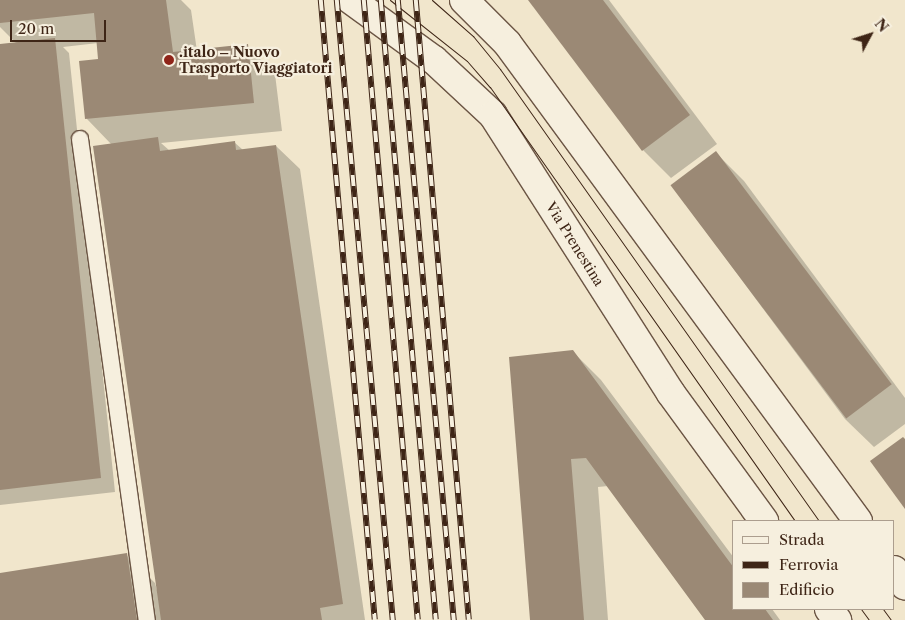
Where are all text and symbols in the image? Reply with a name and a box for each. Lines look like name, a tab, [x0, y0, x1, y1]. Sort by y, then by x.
scale bar	[12, 10, 109, 42]
north arrow	[845, 10, 895, 60]
text: N	[871, 15, 892, 36]
text: 20 m	[18, 19, 54, 38]
place label: .italo – Nuovo Trasporto Viaggiatori	[179, 44, 333, 76]
marker: .italo – Nuovo Trasporto Viaggiatori	[163, 54, 175, 66]
street label: Via Prenestina	[542, 199, 608, 289]
legend	[732, 520, 895, 610]
text: Strada	[779, 530, 825, 549]
text: Ferrovia	[779, 555, 838, 574]
text: Edificio	[779, 580, 834, 599]

